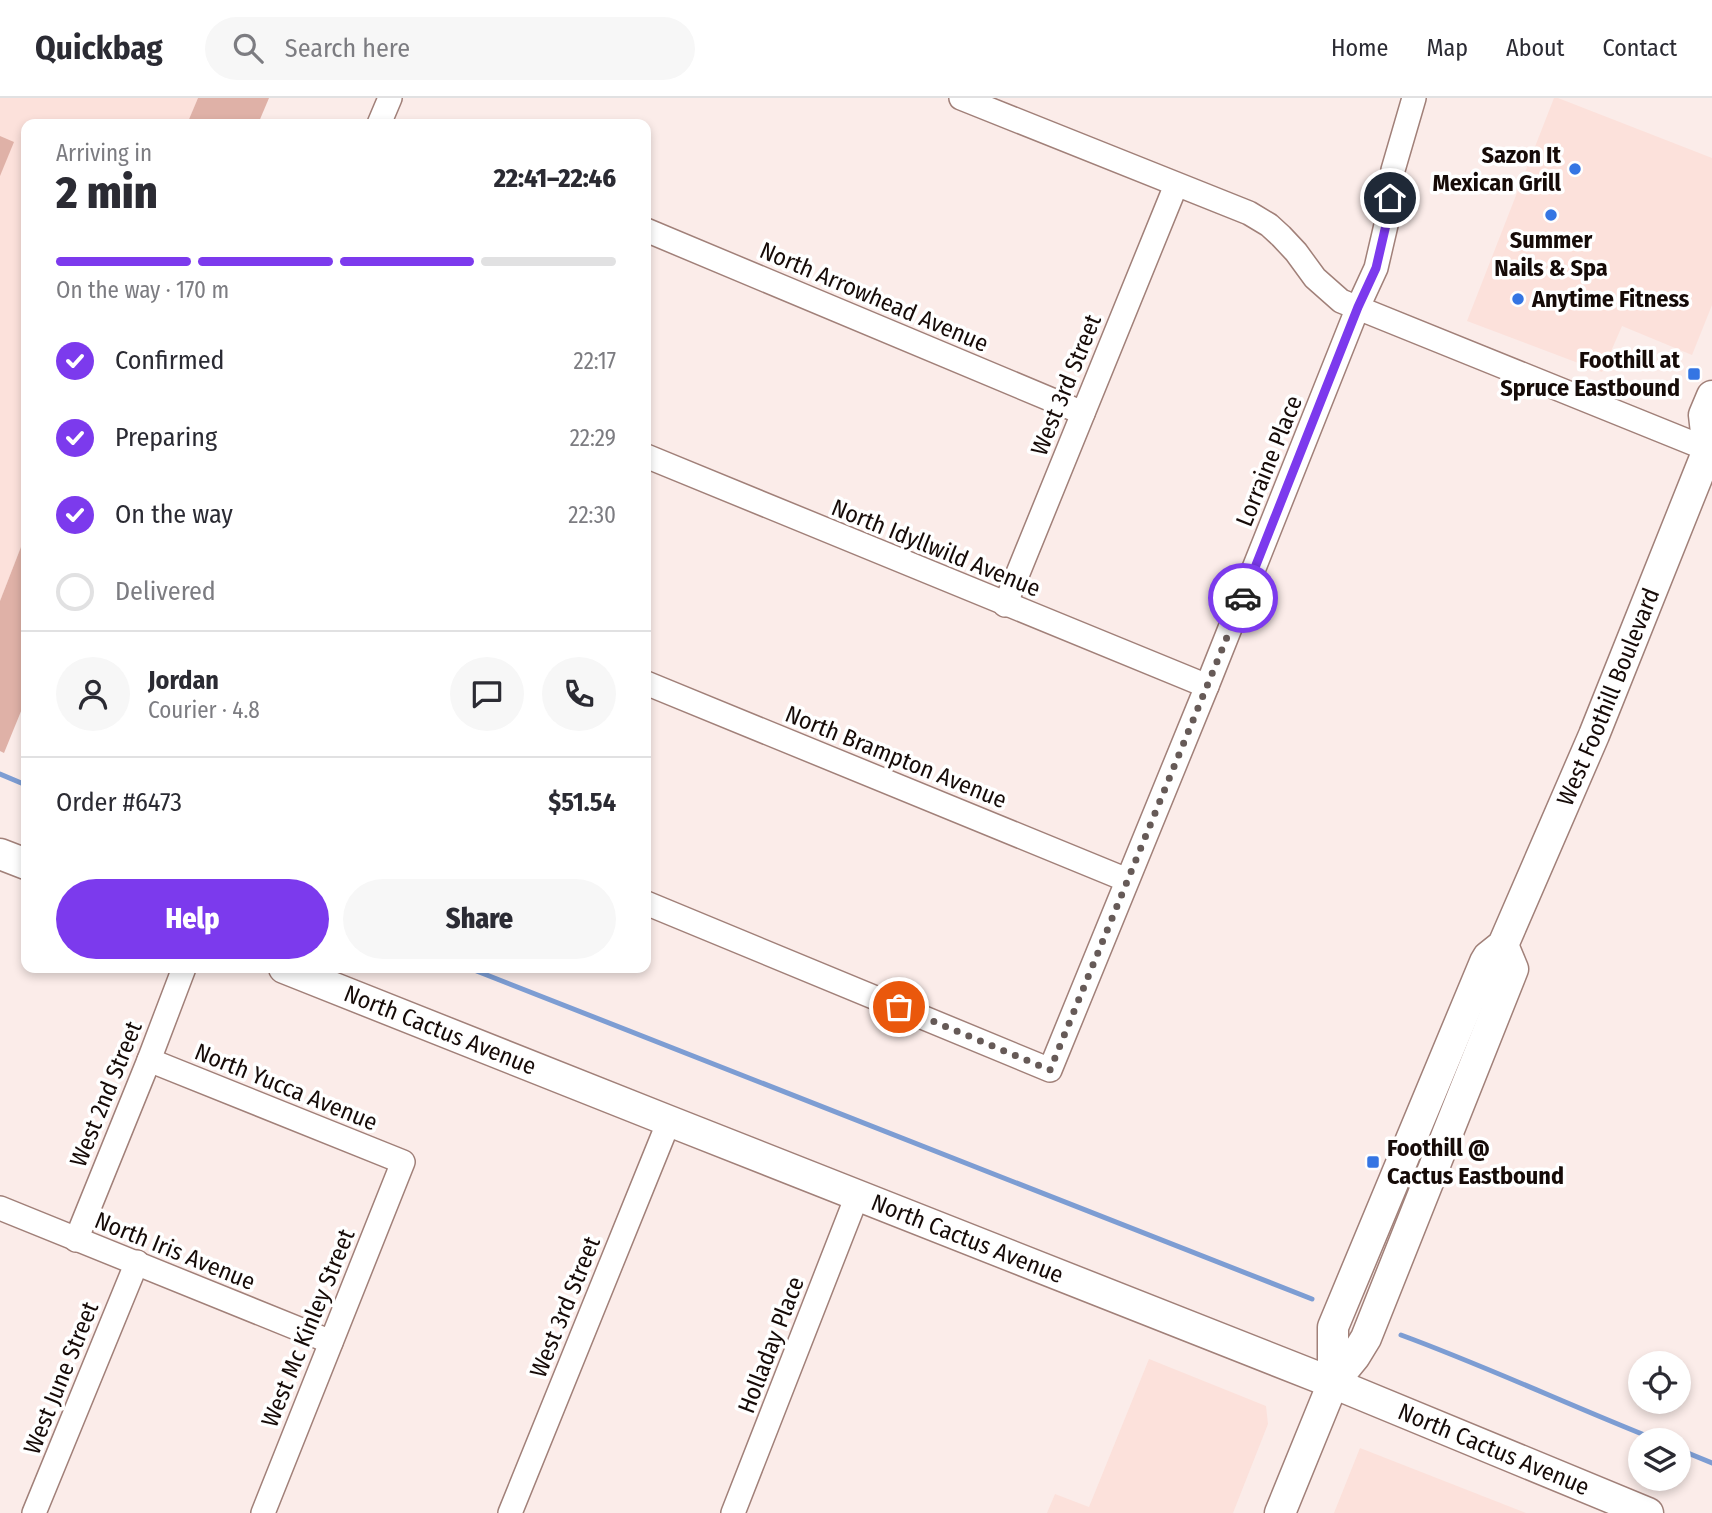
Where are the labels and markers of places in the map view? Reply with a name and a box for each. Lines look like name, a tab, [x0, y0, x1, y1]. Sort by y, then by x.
place label: Sazon It Mexican Grill	[1432, 141, 1562, 197]
marker: Sazon It Mexican Grill	[1567, 161, 1583, 177]
pin	[1360, 168, 1420, 228]
marker: Summer Nails & Spa	[1543, 207, 1559, 223]
place label: Summer Nails & Spa	[1494, 226, 1608, 282]
place label: Anytime Fitness	[1531, 285, 1690, 313]
marker: Anytime Fitness	[1510, 291, 1526, 307]
place label: Foothill at Spruce Eastbound	[1500, 346, 1681, 402]
marker: Foothill at Spruce Eastbound	[1686, 366, 1702, 382]
pin	[869, 977, 929, 1037]
place label: Foothill @ Cactus Eastbound	[1387, 1134, 1564, 1190]
marker: Foothill @ Cactus Eastbound	[1365, 1154, 1381, 1170]

